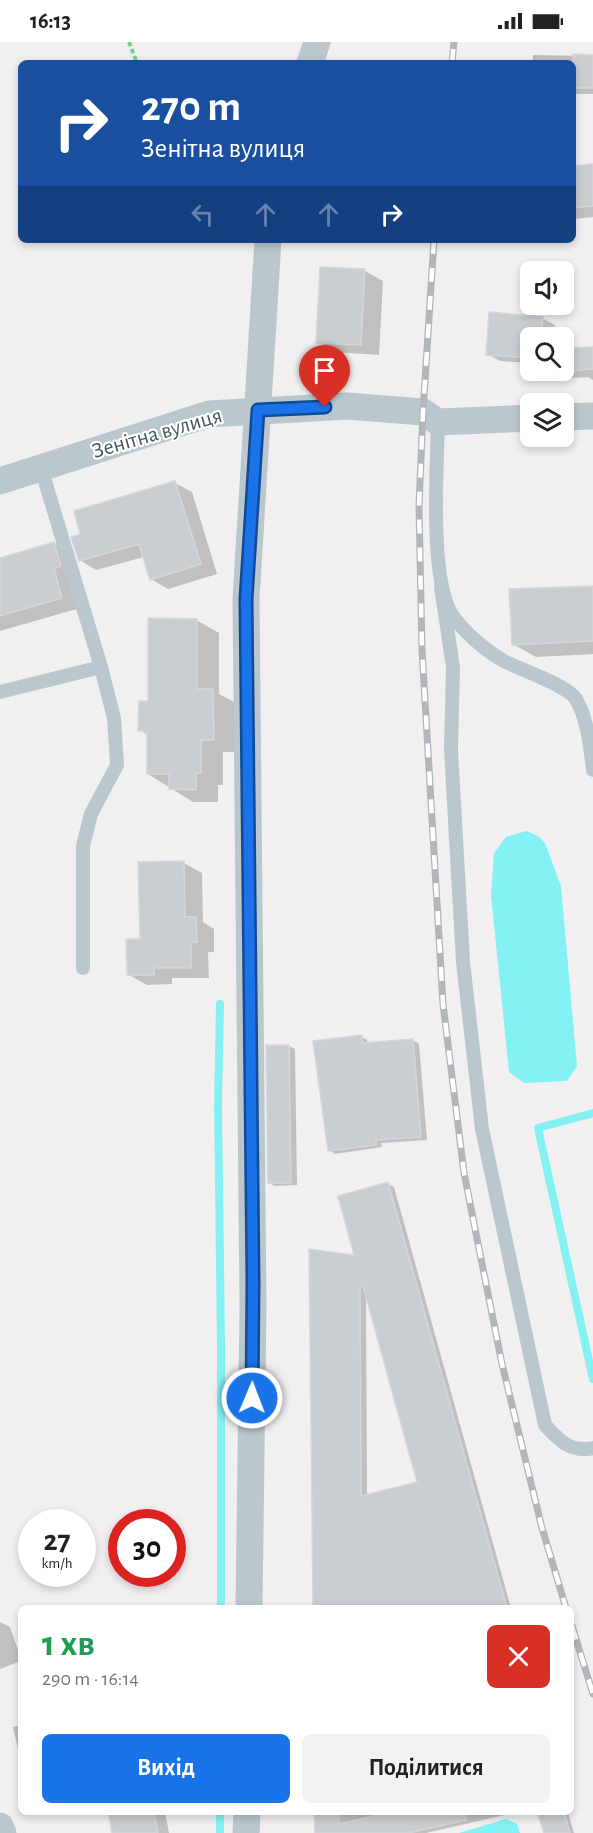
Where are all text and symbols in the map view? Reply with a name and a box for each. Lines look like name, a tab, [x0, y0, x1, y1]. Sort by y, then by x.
text: 16:13	[30, 10, 71, 32]
icon: right	[42, 84, 120, 162]
text: 270 m	[141, 86, 241, 128]
text: Зенітна вулиця	[141, 135, 305, 162]
icon: left	[186, 198, 219, 231]
icon: ahead	[249, 198, 282, 231]
icon: ahead	[312, 198, 345, 231]
icon: right	[375, 198, 408, 231]
map controls	[520, 261, 574, 447]
button: sound	[520, 261, 574, 315]
button: search	[520, 327, 574, 381]
pin	[299, 345, 350, 407]
icon: arrive	[308, 354, 341, 387]
button: layers	[520, 393, 574, 447]
street label: Зенітна вулиця	[90, 404, 224, 462]
position arrow	[220, 1366, 284, 1430]
speed limit sign: 30	[108, 1509, 186, 1587]
text: 27	[43, 1526, 71, 1556]
text: km/h	[42, 1556, 72, 1571]
button: close	[487, 1625, 550, 1688]
text: 1 хв	[42, 1626, 95, 1662]
text: 290 m · 16:14	[42, 1669, 139, 1689]
button: Вихід	[42, 1734, 290, 1803]
button: Поділитися	[302, 1734, 550, 1803]

